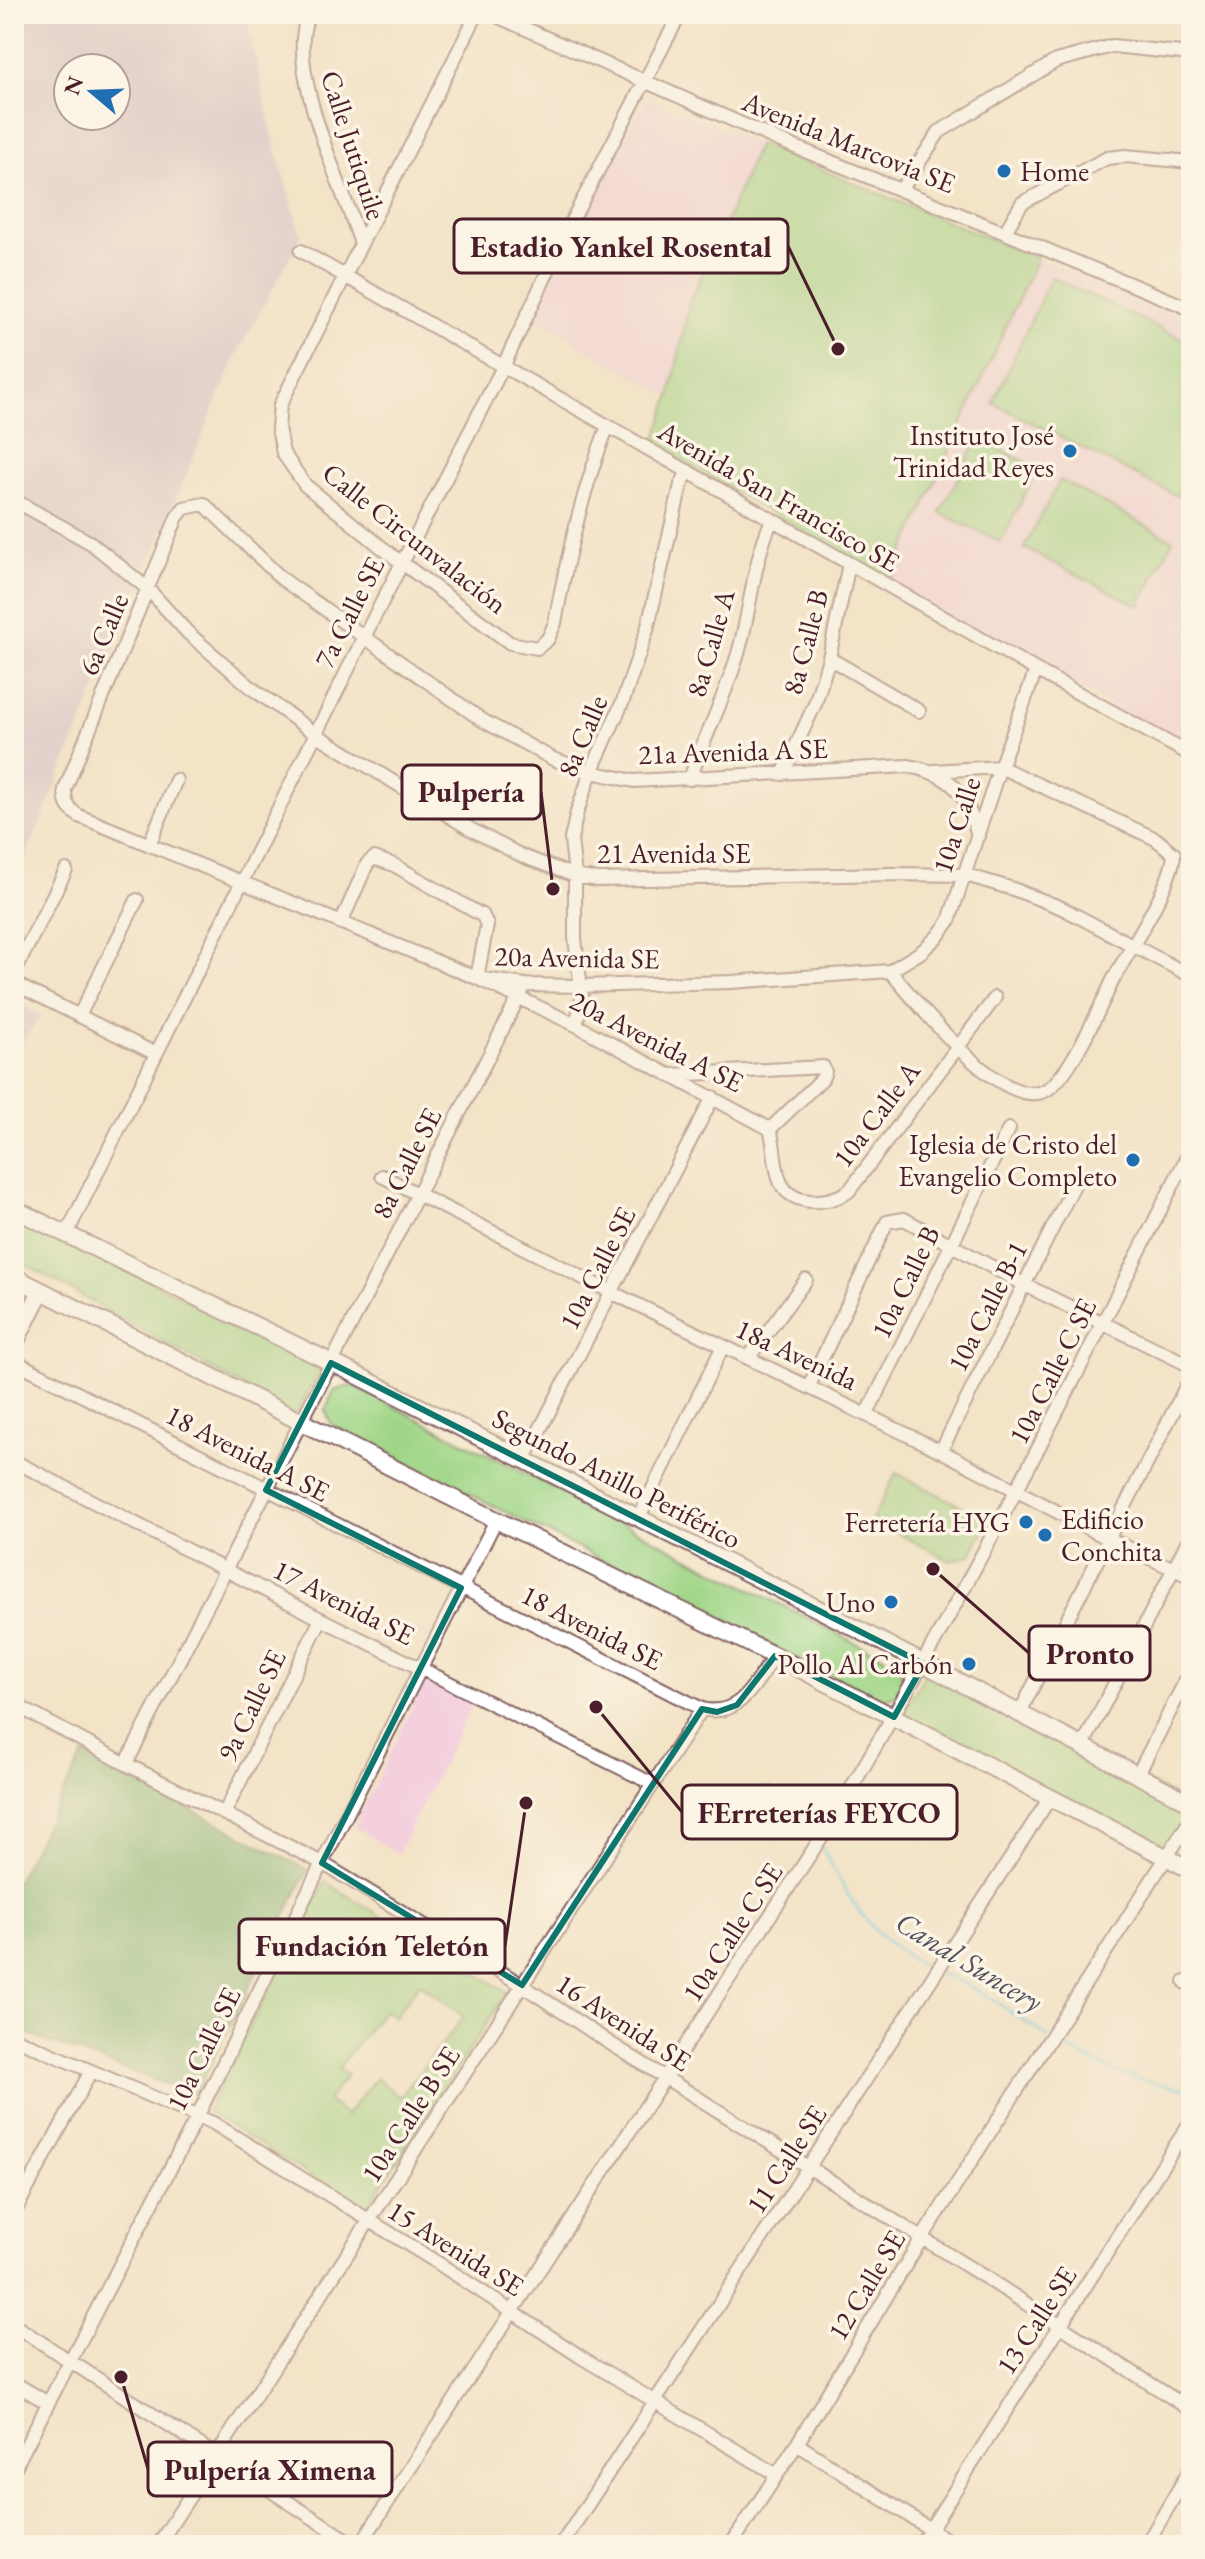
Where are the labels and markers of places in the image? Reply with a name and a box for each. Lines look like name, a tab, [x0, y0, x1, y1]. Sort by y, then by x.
place label: Home	[1020, 153, 1089, 189]
marker: Home	[995, 162, 1013, 180]
callout: Estadio Yankel Rosental	[454, 219, 788, 273]
place label: Instituto José Trinidad Reyes	[893, 417, 1054, 485]
marker: Instituto José Trinidad Reyes	[1061, 442, 1079, 460]
callout: Pulpería	[402, 765, 541, 819]
place label: Iglesia de Cristo del Evangelio Completo	[898, 1126, 1117, 1194]
marker: Iglesia de Cristo del Evangelio Completo	[1124, 1151, 1142, 1169]
place label: Edificio Conchita	[1061, 1501, 1163, 1569]
place label: Ferretería HYG	[845, 1504, 1010, 1540]
marker: Ferretería HYG	[1017, 1513, 1035, 1531]
marker: Edificio Conchita	[1036, 1526, 1054, 1544]
place label: Uno	[826, 1584, 875, 1620]
marker: Uno	[882, 1593, 900, 1611]
callout: Pronto	[1029, 1626, 1150, 1680]
place label: Pollo Al Carbón	[777, 1646, 953, 1682]
marker: Pollo Al Carbón	[960, 1655, 978, 1673]
callout: FErreterías FEYCO	[682, 1785, 957, 1839]
callout: Fundación Teletón	[239, 1919, 505, 1973]
callout: Pulpería Ximena	[148, 2442, 392, 2496]

